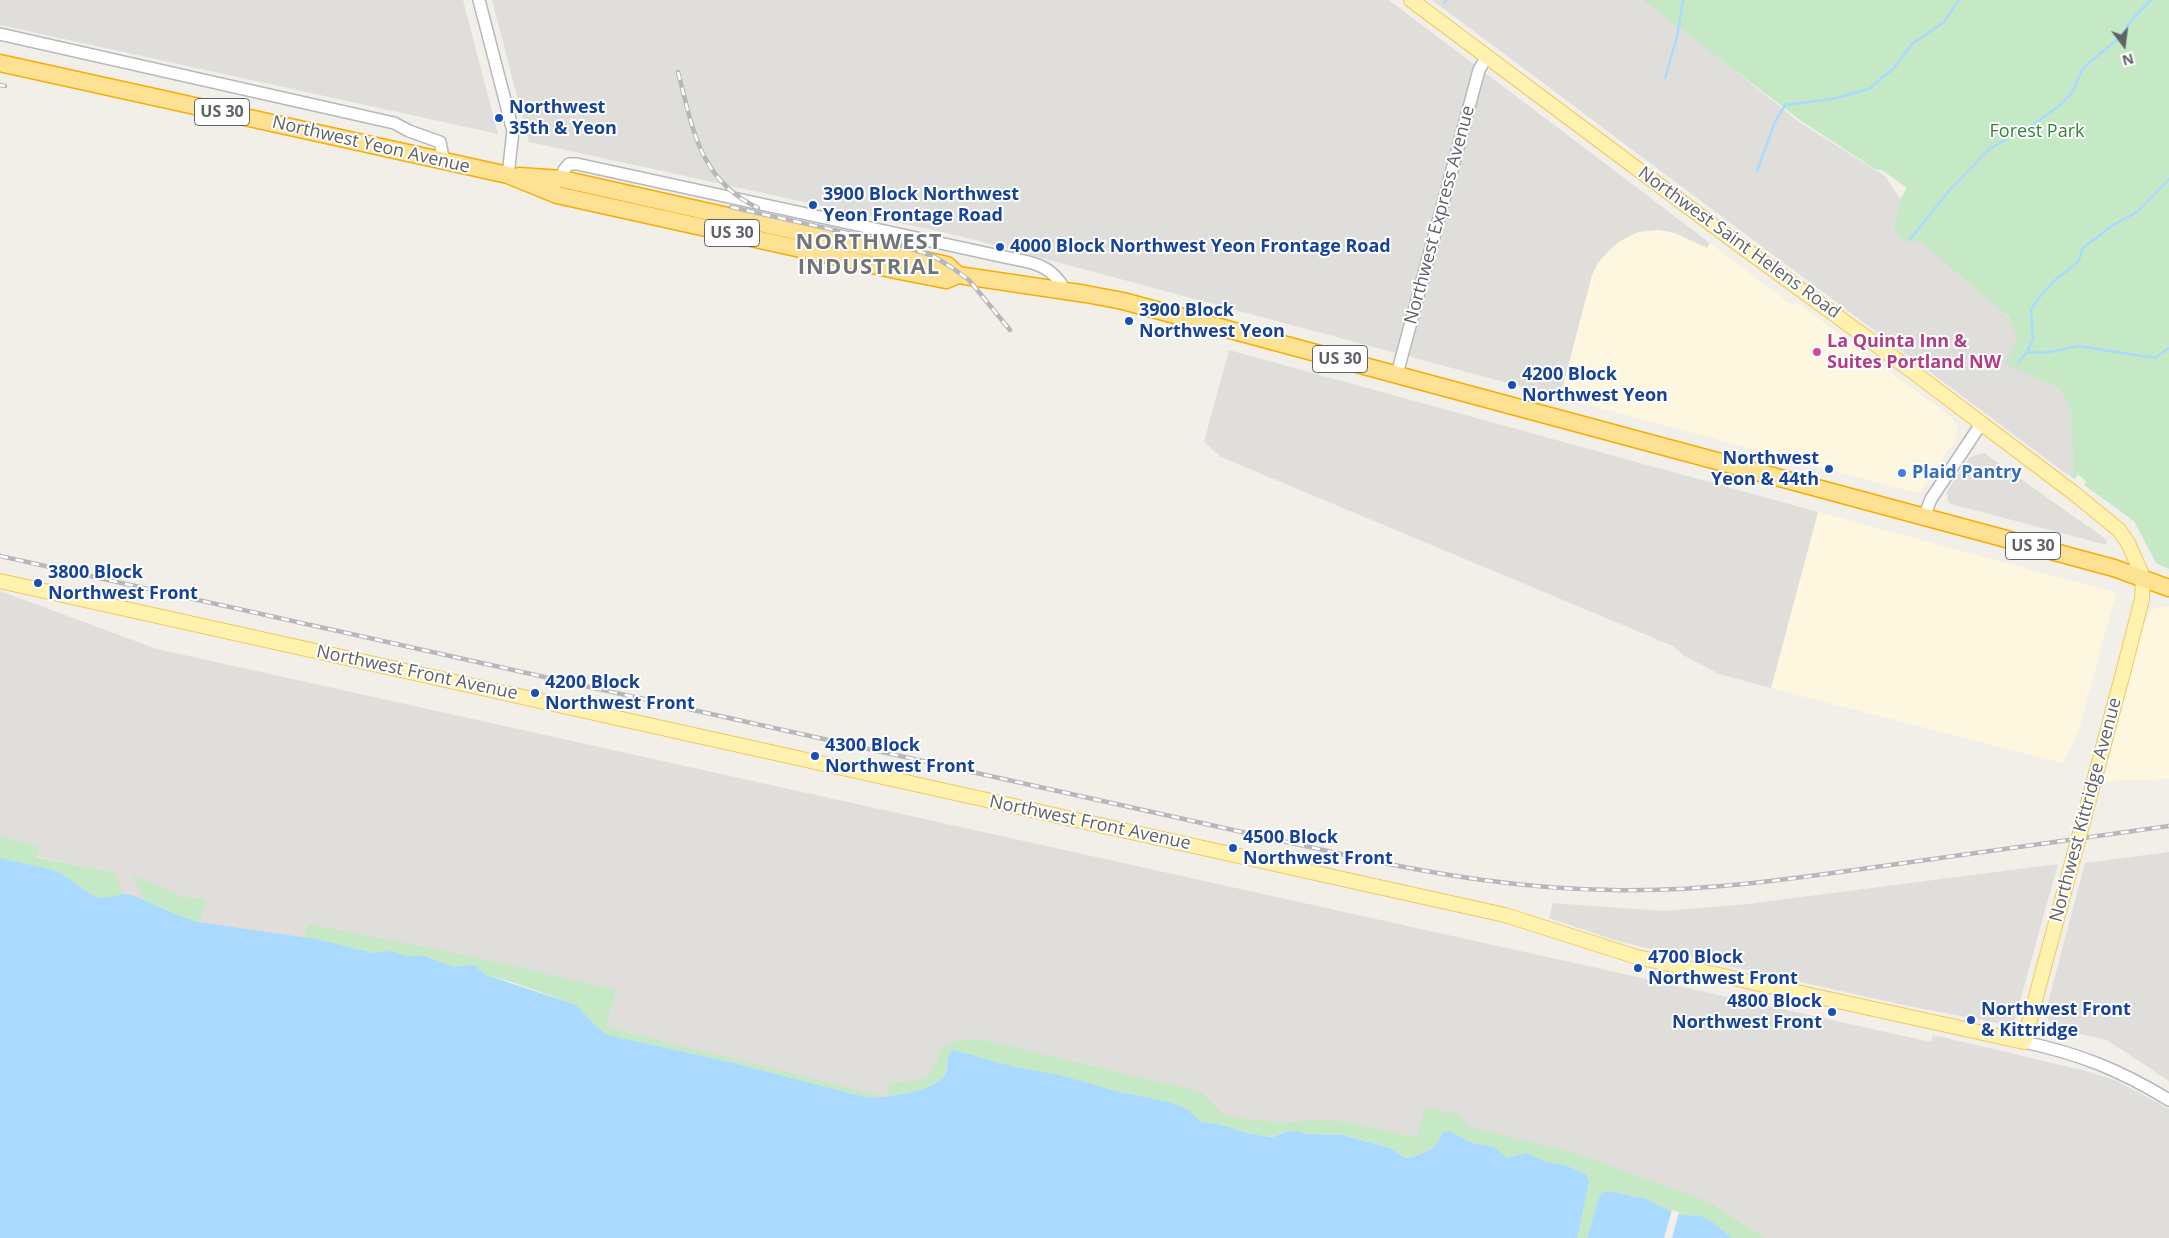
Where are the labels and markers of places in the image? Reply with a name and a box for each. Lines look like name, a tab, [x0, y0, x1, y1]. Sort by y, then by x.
place label: Northwest 35th & Yeon	[509, 97, 617, 140]
marker: Northwest 35th & Yeon	[493, 112, 505, 124]
place label: 3900 Block Northwest Yeon Frontage Road	[823, 184, 1019, 226]
marker: 3900 Block Northwest Yeon Frontage Road	[807, 199, 819, 211]
place label: 4000 Block Northwest Yeon Frontage Road	[1010, 236, 1391, 258]
marker: 4000 Block Northwest Yeon Frontage Road	[994, 241, 1006, 253]
place label: 3900 Block Northwest Yeon	[1139, 300, 1285, 342]
marker: 3900 Block Northwest Yeon	[1123, 315, 1135, 327]
place label: La Quinta Inn & Suites Portland NW	[1827, 331, 2001, 374]
marker: La Quinta Inn & Suites Portland NW	[1811, 346, 1823, 358]
place label: 4200 Block Northwest Yeon	[1522, 364, 1668, 406]
marker: 4200 Block Northwest Yeon	[1506, 379, 1518, 391]
place label: Northwest Yeon & 44th	[1711, 448, 1819, 490]
place label: Plaid Pantry	[1912, 462, 2021, 484]
marker: Northwest Yeon & 44th	[1823, 463, 1835, 475]
marker: Plaid Pantry	[1896, 467, 1908, 479]
place label: 3800 Block Northwest Front	[48, 562, 198, 604]
marker: 3800 Block Northwest Front	[32, 577, 44, 589]
place label: 4200 Block Northwest Front	[545, 672, 695, 714]
marker: 4200 Block Northwest Front	[529, 687, 541, 699]
place label: 4300 Block Northwest Front	[825, 735, 975, 778]
marker: 4300 Block Northwest Front	[809, 750, 821, 762]
place label: 4500 Block Northwest Front	[1243, 827, 1393, 870]
marker: 4500 Block Northwest Front	[1227, 842, 1239, 854]
place label: 4700 Block Northwest Front	[1648, 947, 1798, 990]
marker: 4700 Block Northwest Front	[1632, 962, 1644, 974]
place label: 4800 Block Northwest Front	[1672, 991, 1822, 1034]
place label: Northwest Front & Kittridge	[1981, 999, 2131, 1042]
marker: 4800 Block Northwest Front	[1826, 1006, 1838, 1018]
marker: Northwest Front & Kittridge	[1965, 1014, 1977, 1026]

